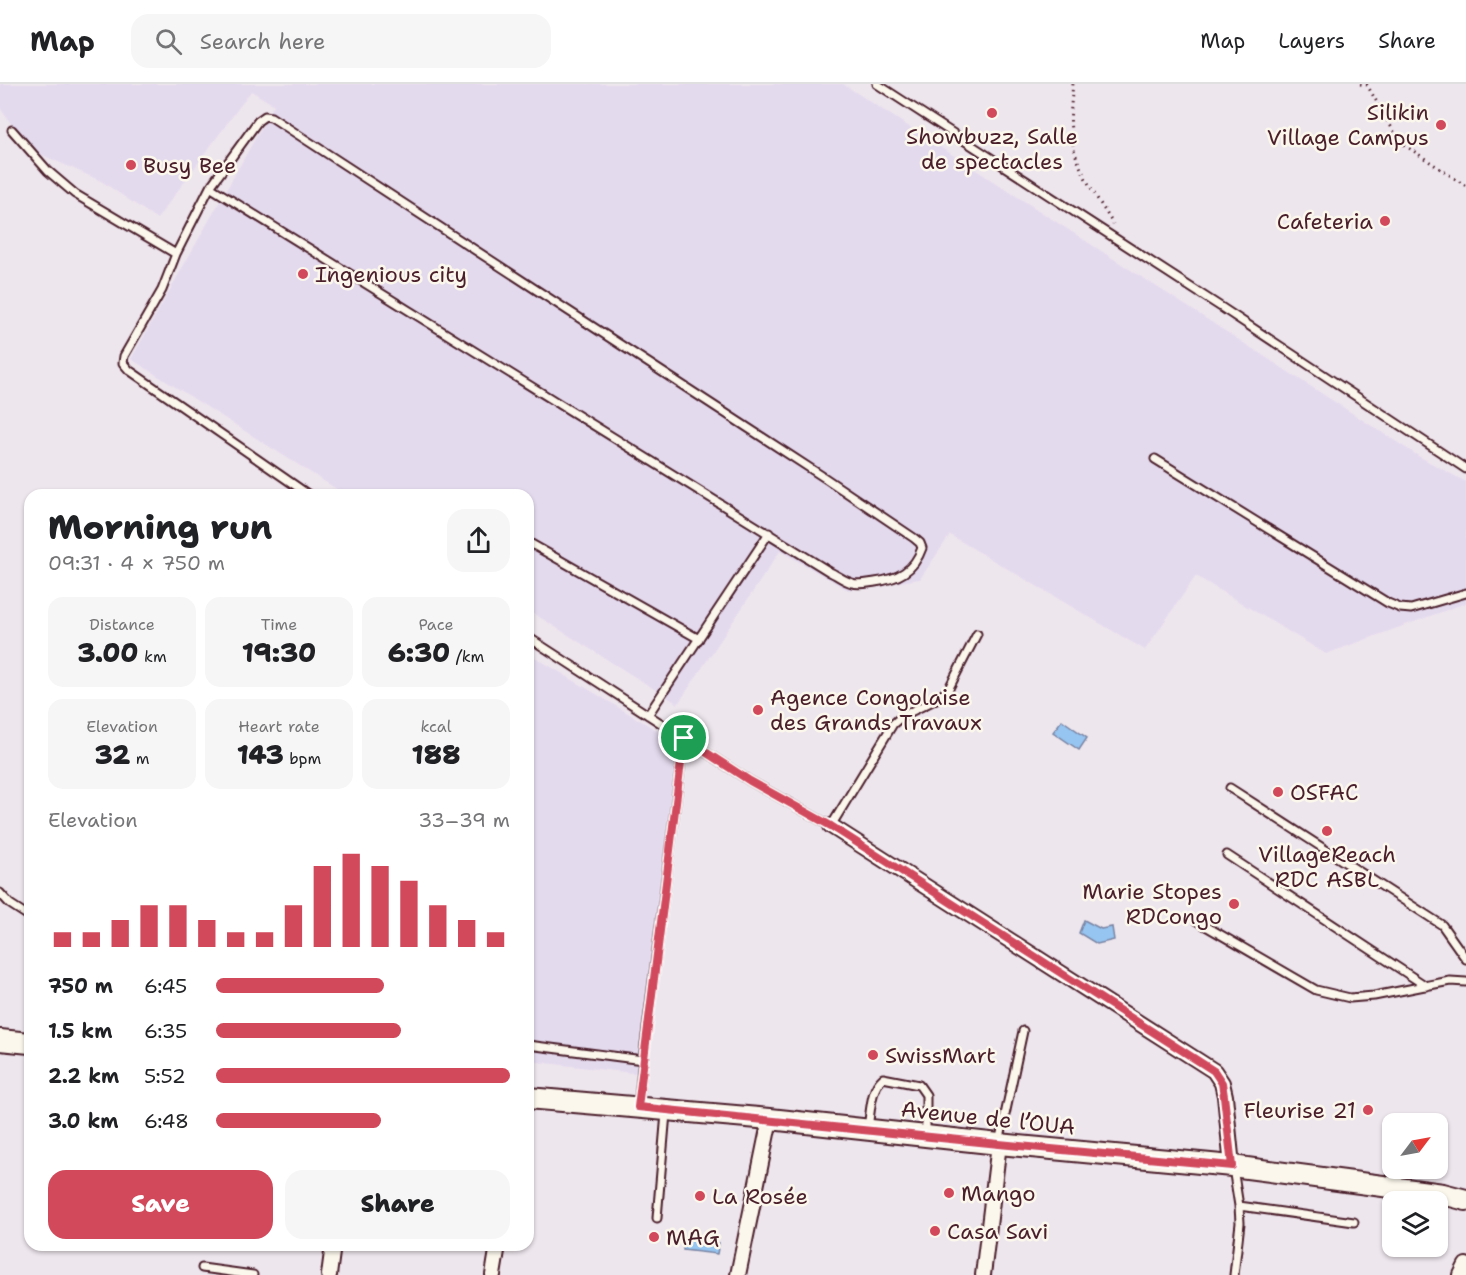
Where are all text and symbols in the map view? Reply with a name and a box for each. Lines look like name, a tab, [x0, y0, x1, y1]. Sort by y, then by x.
search box	[131, 14, 551, 68]
text: Map	[30, 22, 95, 60]
icon: search	[152, 25, 185, 58]
text: Search here	[200, 27, 325, 56]
text: Map	[1200, 27, 1245, 55]
text: Layers	[1278, 27, 1345, 55]
text: Share	[1378, 27, 1436, 55]
place label: Silikin Village Campus	[1267, 98, 1429, 152]
marker: Showbuzz, Salle de spectacles	[985, 106, 999, 120]
marker: Silikin Village Campus	[1434, 118, 1448, 132]
place label: Showbuzz, Salle de spectacles	[906, 122, 1078, 176]
place label: Busy Bee	[143, 151, 236, 180]
marker: Busy Bee	[124, 158, 138, 172]
place label: Cafeteria	[1277, 207, 1373, 236]
marker: Cafeteria	[1378, 214, 1392, 228]
place label: Ingenious city	[315, 260, 467, 289]
marker: Ingenious city	[296, 267, 310, 281]
text: Morning run	[48, 505, 272, 550]
button: share	[447, 509, 510, 572]
text: 09:31 · 4 × 750 m	[48, 550, 225, 576]
text: Distance	[89, 614, 155, 635]
text: Time	[261, 614, 297, 635]
text: Pace	[418, 614, 454, 635]
text: 3.00	[77, 635, 139, 670]
text: 19:30	[242, 635, 316, 670]
text: 6:30	[388, 635, 450, 670]
text: km	[139, 646, 167, 667]
text: /km	[450, 646, 484, 667]
place label: Agence Congolaise des Grands Travaux	[770, 683, 982, 737]
marker: Agence Congolaise des Grands Travaux	[751, 703, 765, 717]
pin	[658, 712, 709, 763]
text: Elevation	[86, 716, 158, 737]
text: Heart rate	[238, 716, 320, 737]
text: kcal	[420, 716, 452, 737]
icon: arrive	[667, 721, 700, 754]
text: 32	[94, 737, 130, 772]
text: 143	[237, 737, 284, 772]
text: 188	[412, 737, 460, 772]
text: m	[130, 748, 150, 769]
text: bpm	[284, 748, 321, 769]
place label: OSFAC	[1290, 778, 1359, 807]
marker: OSFAC	[1271, 785, 1285, 799]
text: Elevation	[48, 807, 138, 833]
text: 33–39 m	[418, 807, 510, 833]
marker: VillageReach RDC ASBL	[1320, 824, 1334, 838]
place label: VillageReach RDC ASBL	[1258, 840, 1396, 894]
place label: Marie Stopes RDCongo	[1082, 877, 1222, 931]
marker: Marie Stopes RDCongo	[1227, 897, 1241, 911]
text: 750 m	[48, 973, 113, 999]
text: 6:45	[144, 973, 187, 999]
text: 1.5 km	[48, 1018, 112, 1044]
text: 6:35	[144, 1018, 187, 1044]
place label: SwissMart	[885, 1041, 996, 1070]
marker: SwissMart	[866, 1048, 880, 1062]
text: 2.2 km	[48, 1063, 119, 1089]
text: 5:52	[144, 1063, 186, 1089]
street label: Avenue de l’OUA	[900, 1094, 1076, 1142]
place label: Fleurise 21	[1243, 1096, 1356, 1125]
marker: Fleurise 21	[1361, 1103, 1375, 1117]
text: 3.0 km	[48, 1108, 119, 1134]
text: 6:48	[144, 1108, 189, 1134]
north arrow	[1382, 1113, 1448, 1179]
map controls	[1382, 1113, 1448, 1257]
button: Save	[48, 1170, 273, 1239]
button: Share	[285, 1170, 510, 1239]
place label: Mango	[961, 1179, 1036, 1208]
place label: La Rosée	[712, 1182, 808, 1211]
marker: Mango	[942, 1186, 956, 1200]
marker: La Rosée	[693, 1189, 707, 1203]
button: layers	[1382, 1191, 1448, 1257]
place label: Casa Savi	[947, 1217, 1048, 1246]
place label: MAG	[666, 1223, 720, 1252]
marker: Casa Savi	[928, 1224, 942, 1238]
marker: MAG	[647, 1230, 661, 1244]

